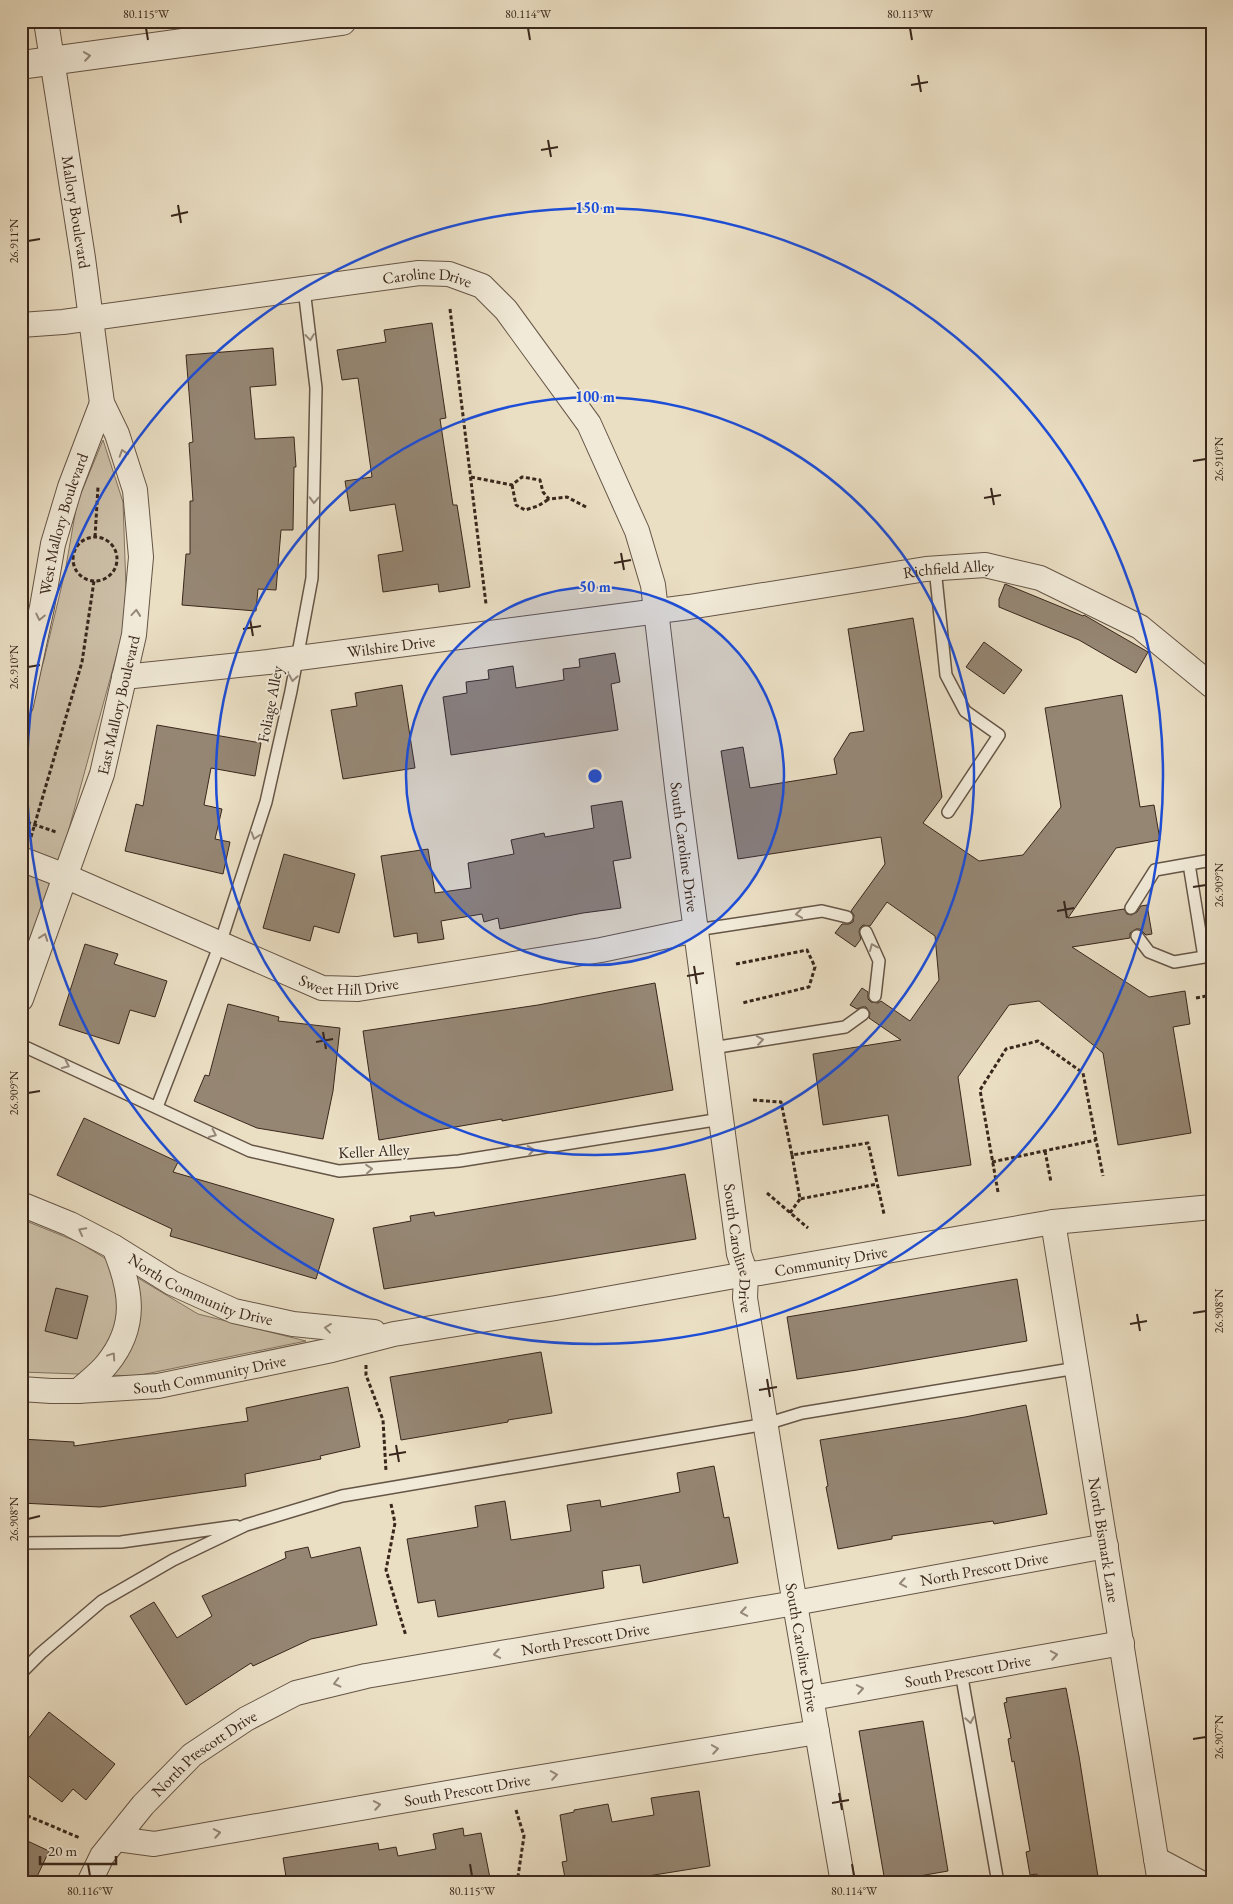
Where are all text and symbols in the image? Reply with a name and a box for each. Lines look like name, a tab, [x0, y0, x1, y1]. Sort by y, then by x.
text: 80.115°W	[123, 6, 170, 22]
text: 80.114°W	[505, 6, 552, 22]
text: 80.113°W	[887, 6, 934, 22]
one-way arrow	[83, 51, 91, 62]
street label: Mallory Boulevard	[57, 154, 95, 271]
text: 150 m	[575, 198, 615, 217]
text: 26.911°N	[6, 218, 22, 263]
street label: Caroline Drive	[381, 262, 475, 292]
one-way arrow	[304, 334, 315, 342]
text: 100 m	[575, 387, 615, 406]
text: 26.910°N	[1211, 436, 1227, 481]
street label: West Mallory Boulevard	[34, 449, 93, 597]
one-way arrow	[119, 449, 129, 457]
one-way arrow	[309, 496, 319, 504]
street label: Richfield Alley	[901, 554, 998, 583]
text: 50 m	[579, 577, 611, 596]
one-way arrow	[130, 609, 141, 617]
one-way arrow	[35, 613, 46, 622]
street label: Wilshire Drive	[346, 630, 436, 662]
street label: East Mallory Boulevard	[92, 632, 144, 777]
text: 26.910°N	[6, 644, 22, 689]
street label: Foliage Alley	[252, 663, 288, 744]
one-way arrow	[288, 674, 299, 682]
centre of rings	[586, 767, 604, 785]
street label: South Caroline Drive	[666, 781, 704, 913]
one-way arrow	[251, 831, 261, 839]
text: 26.909°N	[1211, 862, 1227, 907]
one-way arrow	[795, 908, 803, 919]
one-way arrow	[38, 933, 48, 941]
one-way arrow	[868, 943, 879, 952]
street label: Sweet Hill Drive	[296, 969, 400, 999]
one-way arrow	[756, 1036, 764, 1046]
one-way arrow	[61, 1059, 70, 1070]
text: 26.909°N	[6, 1070, 22, 1115]
one-way arrow	[208, 1127, 217, 1138]
street label: Keller Alley	[338, 1139, 411, 1163]
one-way arrow	[526, 1145, 535, 1155]
one-way arrow	[366, 1163, 374, 1174]
street label: South Caroline Drive	[719, 1182, 758, 1314]
one-way arrow	[78, 1227, 87, 1237]
street label: Community Drive	[773, 1241, 889, 1281]
street label: North Community Drive	[125, 1248, 275, 1330]
text: 26.908°N	[1211, 1288, 1227, 1333]
one-way arrow	[323, 1323, 331, 1334]
street label: South Community Drive	[133, 1349, 288, 1398]
one-way arrow	[106, 1352, 115, 1362]
street label: North Bismark Lane	[1084, 1476, 1125, 1604]
text: 26.908°N	[6, 1496, 22, 1541]
street label: North Prescott Drive	[918, 1546, 1050, 1590]
one-way arrow	[899, 1577, 908, 1587]
street label: South Caroline Drive	[781, 1581, 824, 1714]
one-way arrow	[739, 1606, 748, 1616]
street label: North Prescott Drive	[519, 1617, 651, 1660]
one-way arrow	[493, 1648, 501, 1658]
street label: South Prescott Drive	[903, 1649, 1032, 1692]
one-way arrow	[1050, 1651, 1059, 1661]
one-way arrow	[333, 1677, 342, 1688]
one-way arrow	[855, 1685, 864, 1695]
street label: North Prescott Drive	[147, 1705, 260, 1801]
text: 26.907°N	[1211, 1714, 1227, 1759]
one-way arrow	[964, 1715, 974, 1724]
one-way arrow	[710, 1744, 719, 1754]
street label: South Prescott Drive	[402, 1769, 532, 1811]
one-way arrow	[550, 1770, 559, 1780]
one-way arrow	[373, 1801, 381, 1811]
one-way arrow	[212, 1829, 221, 1839]
scale bar	[40, 1834, 116, 1866]
text: 20 m	[48, 1841, 77, 1860]
text: 80.116°W	[67, 1883, 114, 1899]
text: 80.115°W	[449, 1883, 496, 1899]
text: 80.114°W	[831, 1883, 878, 1899]

